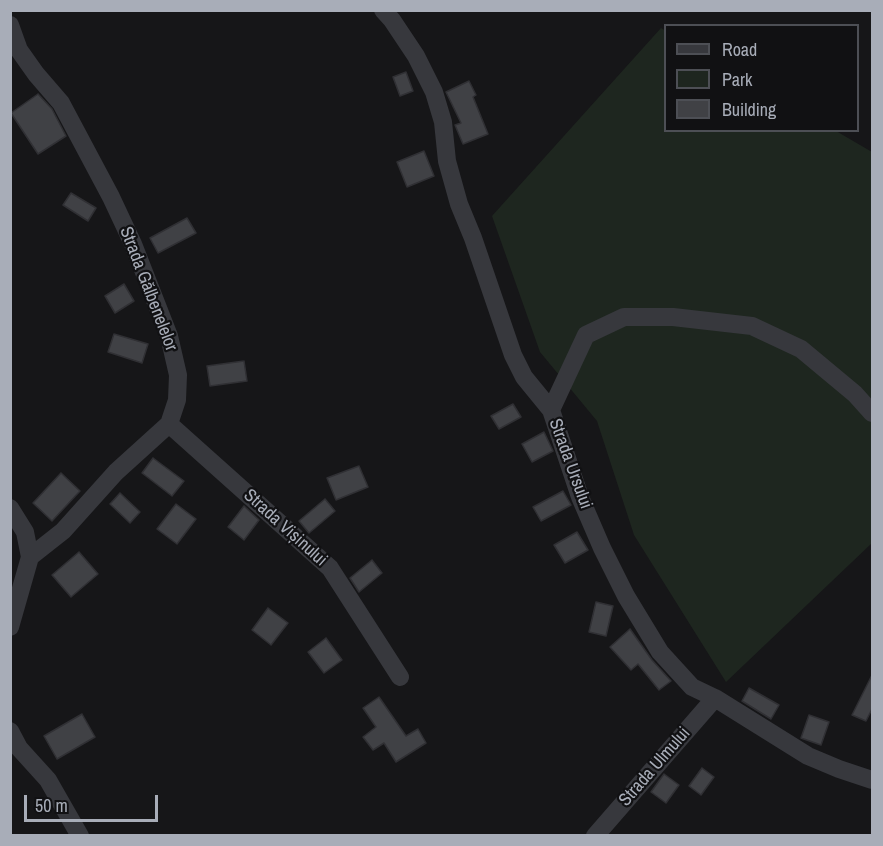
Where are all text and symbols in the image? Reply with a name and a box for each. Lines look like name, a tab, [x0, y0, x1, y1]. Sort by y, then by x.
legend	[664, 24, 859, 132]
text: Road	[722, 37, 757, 62]
text: Park	[722, 67, 752, 92]
text: Building	[722, 97, 776, 122]
street label: Strada Gălbenelelor	[114, 224, 182, 354]
street label: Strada Ursului	[544, 416, 596, 512]
street label: Strada Vișinului	[239, 485, 331, 571]
street label: Strada Ulmului	[615, 723, 695, 811]
scale bar	[27, 783, 160, 821]
text: 50 m	[35, 793, 68, 818]

